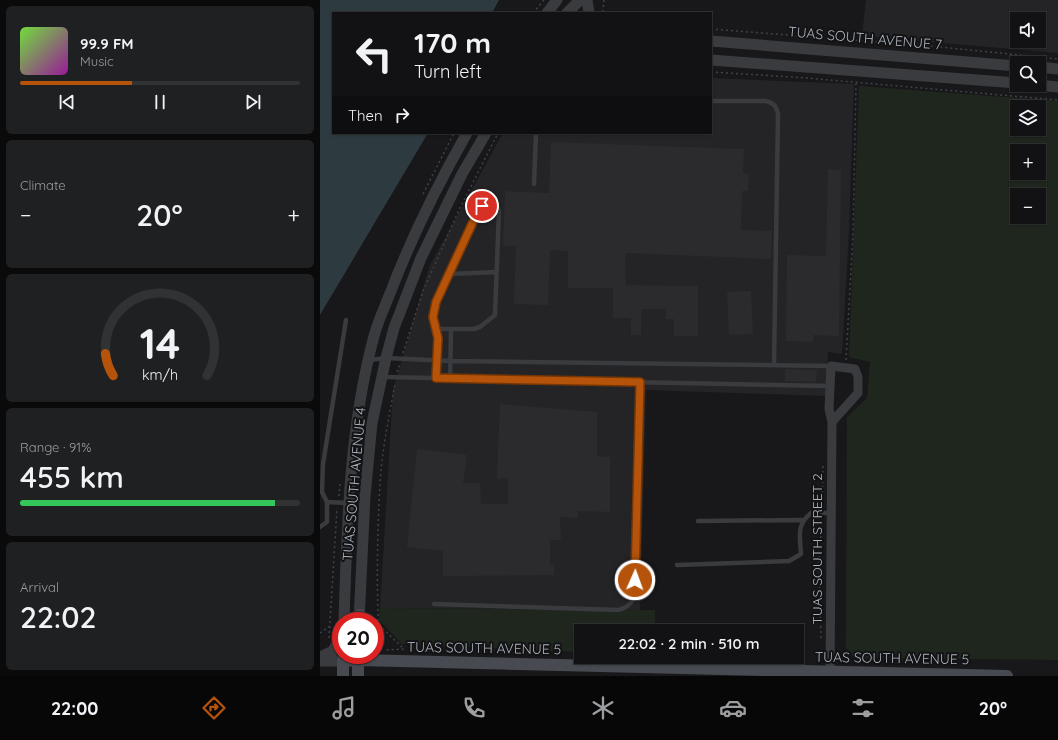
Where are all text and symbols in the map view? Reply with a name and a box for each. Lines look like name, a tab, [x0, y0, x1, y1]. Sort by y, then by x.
map controls	[1010, 12, 1046, 224]
button: sound	[1010, 12, 1046, 48]
street label: TUAS SOUTH AVENUE 7	[787, 22, 943, 54]
text: 170 m	[414, 25, 491, 60]
icon: left	[348, 28, 400, 80]
text: 99.9 FM	[80, 34, 134, 53]
text: Music	[80, 53, 114, 69]
button: search	[1010, 56, 1046, 92]
text: Turn left	[414, 60, 482, 83]
icon: previous	[56, 91, 78, 113]
icon: pause	[149, 91, 171, 113]
icon: next	[242, 91, 264, 113]
button: layers	[1010, 100, 1046, 136]
icon: right	[391, 104, 413, 126]
text: Then	[348, 106, 383, 125]
button: +	[1010, 144, 1046, 180]
text: Climate	[20, 177, 66, 193]
button: −	[1010, 188, 1046, 224]
pin	[465, 189, 499, 223]
icon: arrive	[471, 195, 493, 217]
text: 20°	[136, 196, 183, 234]
text: −	[20, 201, 31, 229]
text: +	[288, 201, 300, 229]
text: 14	[140, 317, 180, 369]
text: km/h	[142, 366, 178, 384]
street label: TUAS SOUTH AVENUE 4	[338, 406, 370, 562]
text: Range · 91%	[20, 439, 91, 455]
text: 455 km	[20, 458, 124, 496]
street label: TUAS SOUTH STREET 2	[808, 473, 826, 625]
position arrow	[614, 559, 656, 601]
text: Arrival	[20, 579, 59, 595]
text: 22:02	[20, 598, 96, 636]
speed limit sign: 20	[332, 612, 384, 664]
text: 22:02 · 2 min · 510 m	[618, 634, 760, 653]
street label: TUAS SOUTH AVENUE 5	[407, 638, 561, 658]
street label: TUAS SOUTH AVENUE 5	[815, 648, 969, 668]
icon: directions	[200, 694, 228, 722]
icon: music	[330, 694, 358, 722]
icon: phone	[460, 694, 488, 722]
icon: climate	[589, 694, 617, 722]
icon: car	[719, 694, 747, 722]
icon: filters	[849, 694, 877, 722]
text: 22:00	[51, 697, 98, 720]
text: 20°	[979, 697, 1007, 720]

